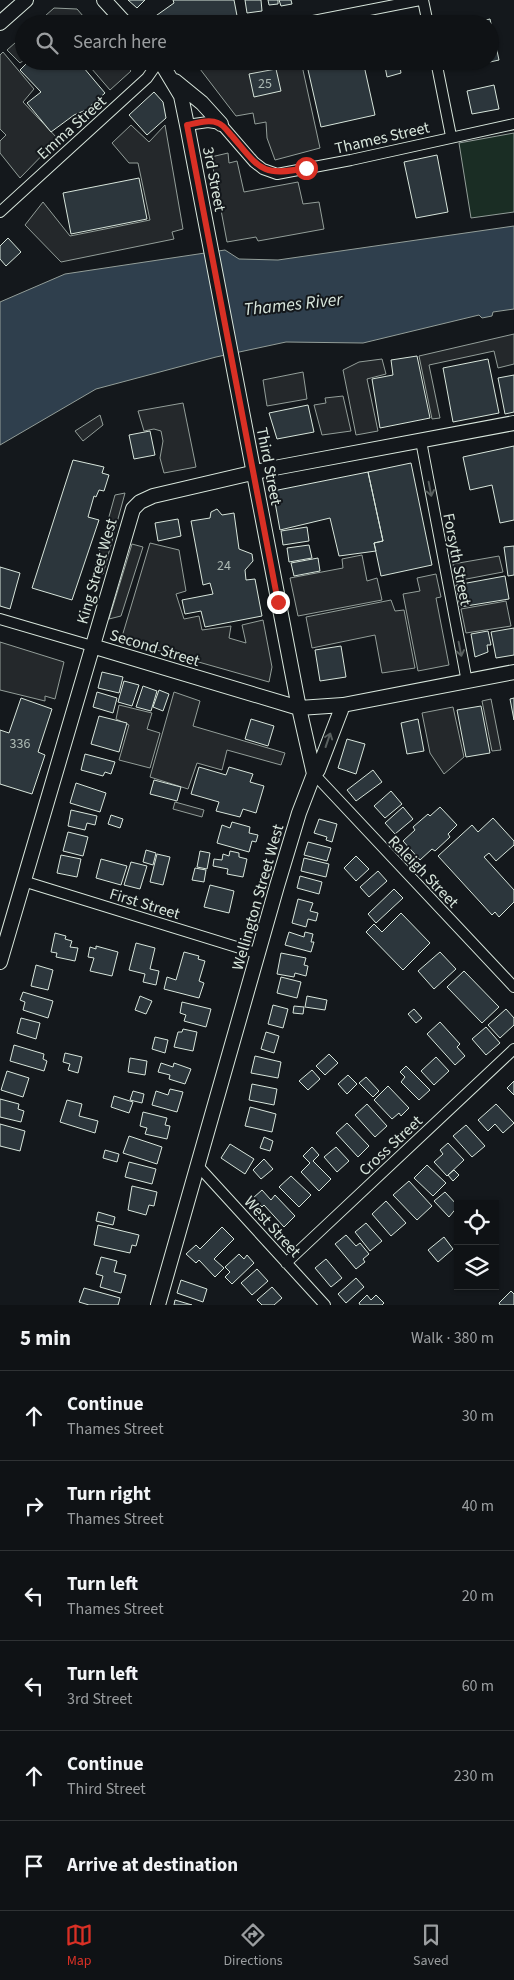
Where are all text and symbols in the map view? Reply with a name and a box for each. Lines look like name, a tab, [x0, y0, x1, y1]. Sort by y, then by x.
search box	[15, 15, 499, 70]
icon: search	[33, 29, 61, 57]
text: Search here	[73, 29, 167, 56]
house number: 25	[258, 74, 272, 94]
street label: Emma Street	[32, 90, 112, 165]
street label: Thames Street	[333, 116, 432, 160]
street label: 3rd Street	[197, 145, 231, 214]
route start	[295, 157, 318, 180]
water label: Thames River	[242, 287, 344, 322]
street label: Third Street	[251, 425, 287, 508]
one-way arrow	[426, 481, 435, 497]
street label: Forsyth Street	[437, 511, 477, 608]
street label: King Street West	[71, 515, 123, 627]
house number: 24	[217, 556, 231, 576]
route end	[267, 591, 290, 614]
street label: Second Street	[107, 624, 203, 672]
one-way arrow	[456, 640, 466, 656]
one-way arrow	[324, 732, 333, 748]
house number: 336	[10, 734, 30, 754]
street label: Wellington Street West	[227, 821, 289, 973]
street label: Raleigh Street	[383, 831, 464, 913]
street label: First Street	[107, 883, 183, 925]
street label: Cross Street	[354, 1110, 428, 1181]
street label: West Street	[239, 1191, 306, 1263]
map controls	[454, 1200, 499, 1290]
button: locate	[454, 1200, 499, 1245]
button: layers	[454, 1245, 499, 1290]
text: 5 min	[20, 1323, 71, 1353]
text: Walk · 380 m	[411, 1327, 494, 1349]
text: Continue	[67, 1391, 144, 1418]
icon: ahead	[20, 1402, 48, 1430]
text: 30 m	[462, 1405, 494, 1427]
text: Thames Street	[67, 1418, 164, 1440]
text: Turn right	[67, 1481, 151, 1508]
icon: right	[20, 1492, 48, 1520]
text: 40 m	[462, 1495, 494, 1517]
text: Thames Street	[67, 1508, 164, 1530]
text: Turn left	[67, 1571, 138, 1598]
icon: left	[20, 1582, 48, 1610]
text: 20 m	[462, 1585, 494, 1607]
text: Thames Street	[67, 1598, 164, 1620]
text: Turn left	[67, 1661, 138, 1688]
icon: left	[20, 1672, 48, 1700]
text: 60 m	[462, 1675, 494, 1697]
text: 3rd Street	[67, 1688, 133, 1710]
text: Continue	[67, 1751, 144, 1778]
icon: ahead	[20, 1762, 48, 1790]
text: 230 m	[454, 1765, 494, 1787]
text: Third Street	[67, 1778, 146, 1800]
icon: arrive	[20, 1852, 48, 1880]
text: Arrive at destination	[67, 1852, 238, 1879]
tab: Map	[65, 1921, 93, 1971]
tab: Directions	[223, 1921, 283, 1971]
tab: Saved	[413, 1921, 449, 1971]

